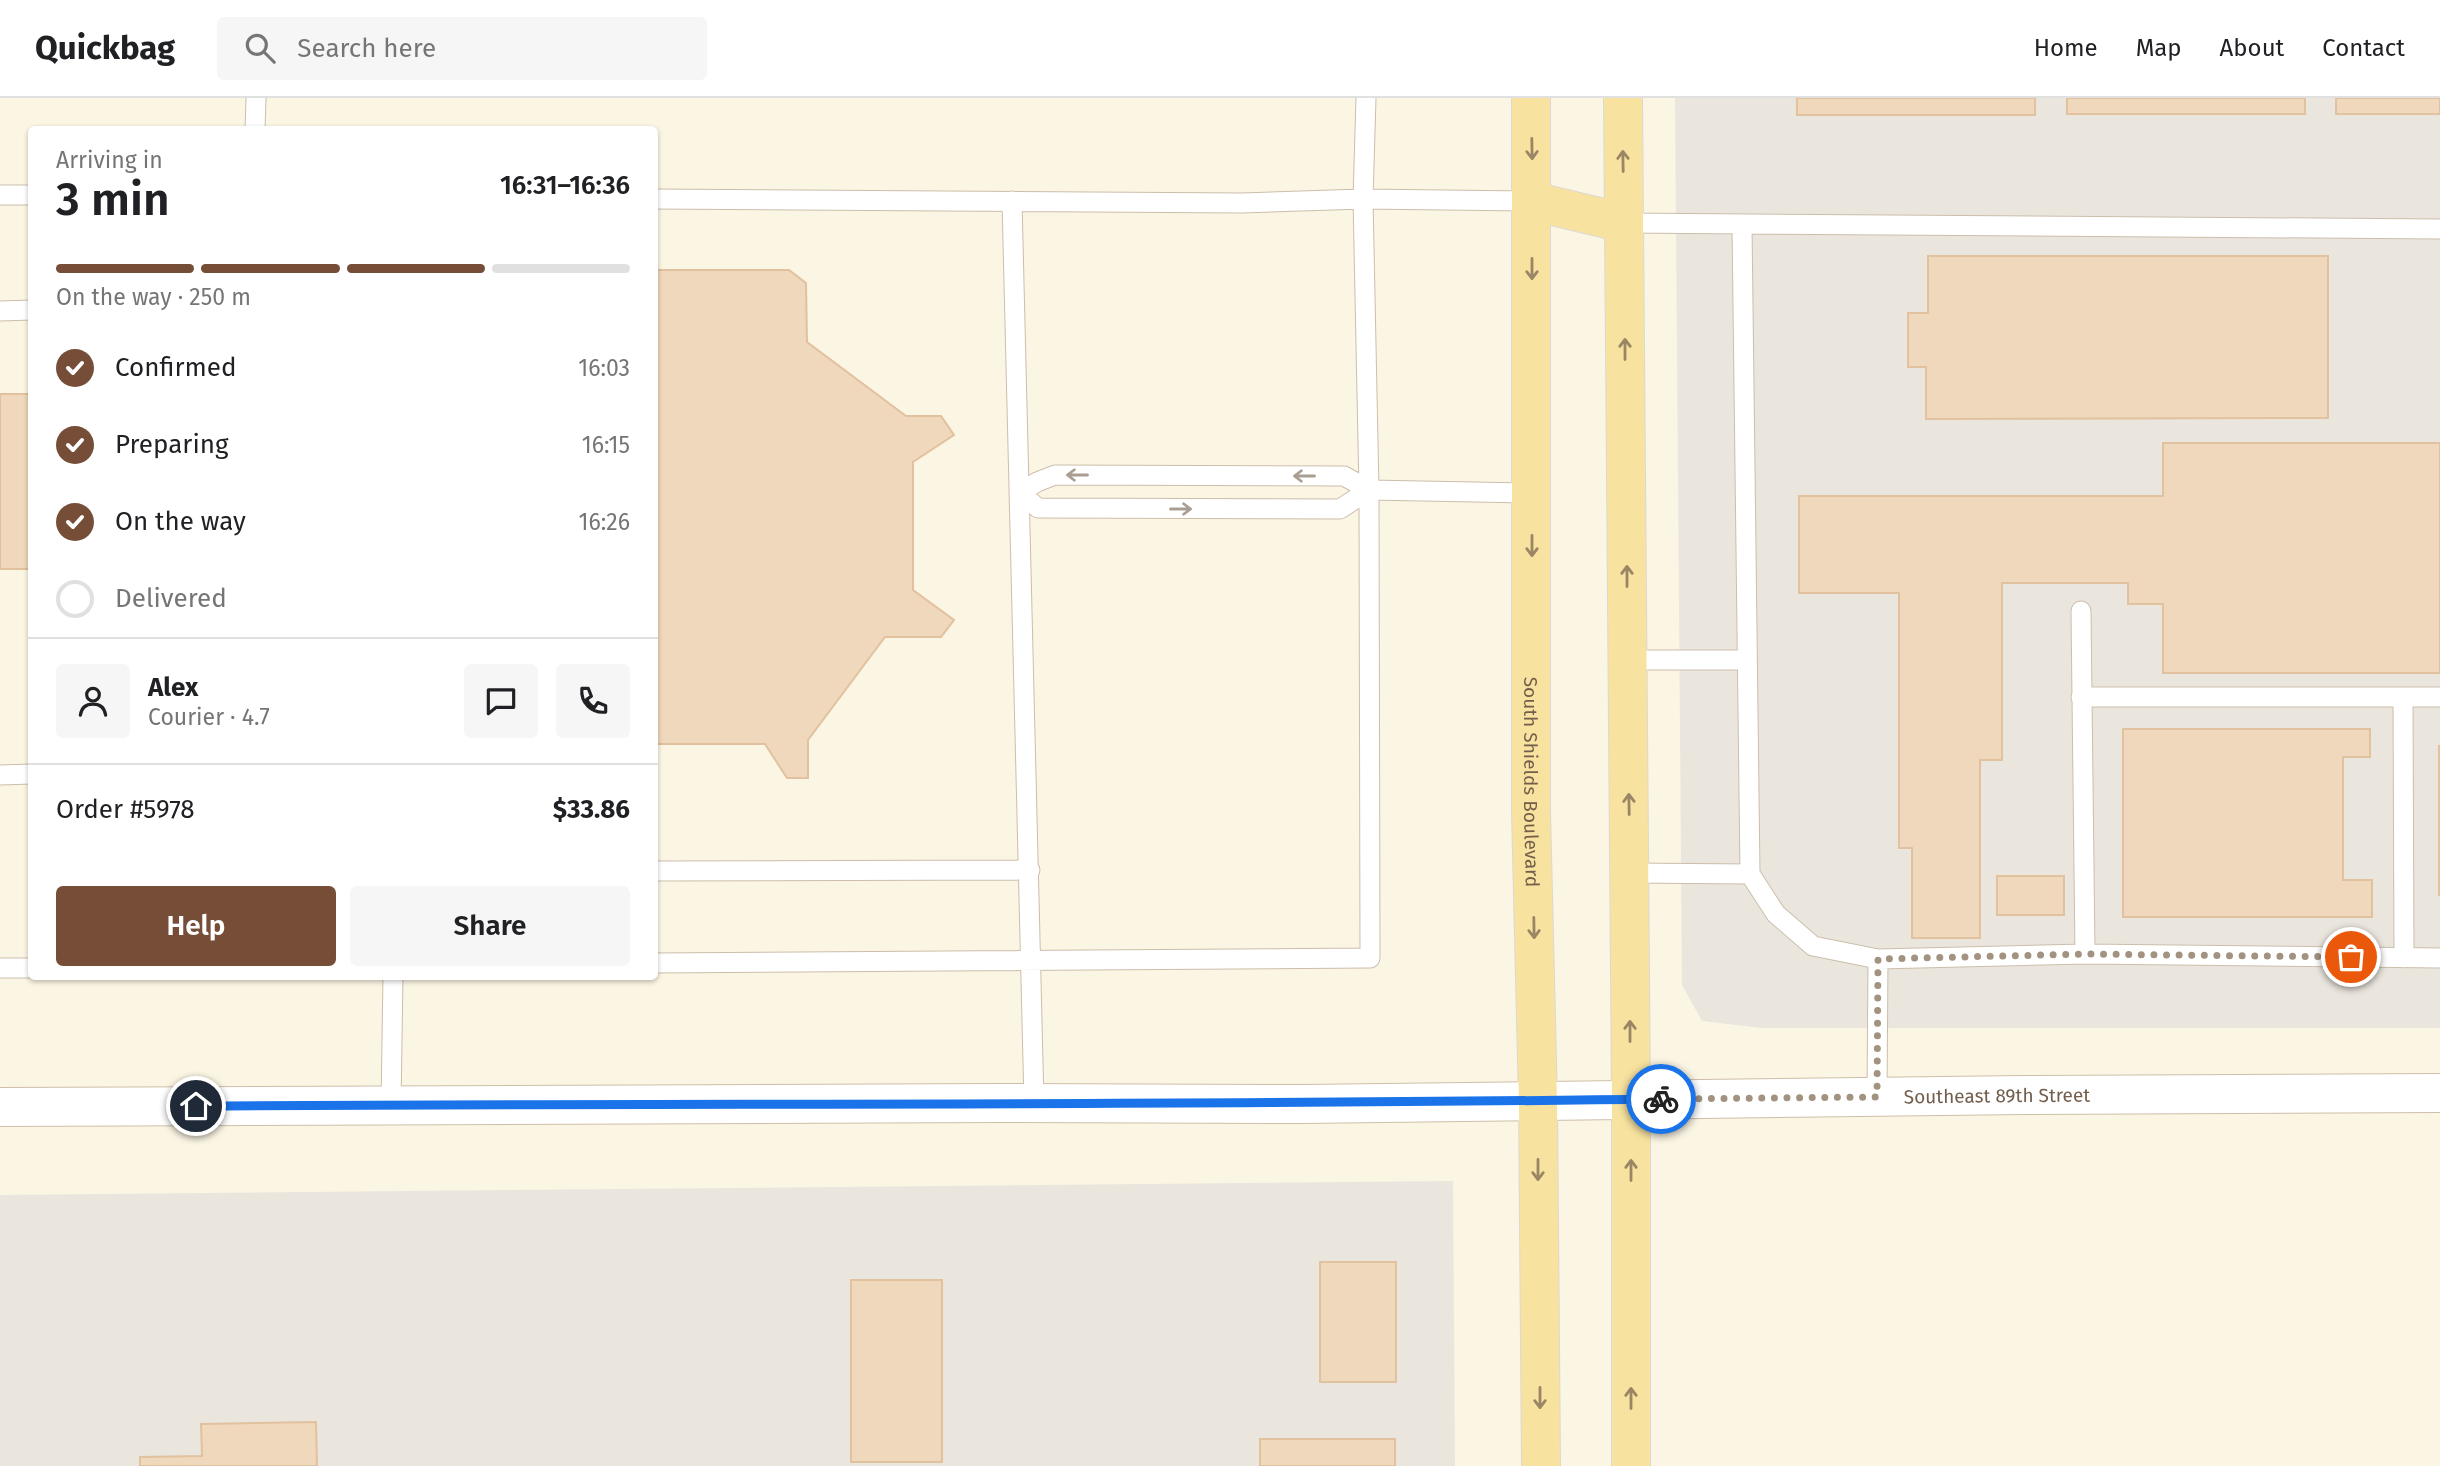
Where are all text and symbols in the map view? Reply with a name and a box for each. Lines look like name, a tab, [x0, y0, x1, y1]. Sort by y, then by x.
search box	[217, 17, 707, 80]
text: Quickbag	[35, 28, 175, 68]
icon: search	[241, 29, 279, 67]
text: Search here	[297, 33, 436, 64]
text: Home	[2034, 34, 2098, 62]
text: Map	[2136, 34, 2182, 62]
text: About	[2220, 34, 2284, 62]
text: Contact	[2322, 34, 2405, 62]
one-way arrow	[1525, 138, 1538, 161]
text: Arriving in	[56, 146, 163, 174]
one-way arrow	[1617, 149, 1630, 172]
text: 16:31–16:36	[500, 170, 630, 201]
text: 3 min	[56, 172, 170, 227]
one-way arrow	[1525, 257, 1539, 280]
text: On the way · 250 m	[56, 283, 251, 311]
one-way arrow	[1618, 337, 1632, 360]
icon: check	[56, 349, 94, 387]
text: Confirmed	[115, 352, 236, 383]
text: 16:03	[578, 354, 630, 382]
icon: check	[56, 426, 94, 464]
text: Preparing	[115, 429, 228, 460]
text: 16:15	[582, 431, 630, 459]
one-way arrow	[1066, 468, 1089, 482]
one-way arrow	[1293, 469, 1316, 483]
one-way arrow	[1169, 502, 1192, 516]
icon: check	[56, 503, 94, 541]
text: On the way	[115, 506, 246, 537]
text: 16:26	[579, 508, 630, 536]
one-way arrow	[1525, 534, 1539, 557]
one-way arrow	[1620, 565, 1633, 588]
text: Delivered	[115, 583, 227, 614]
button: person	[56, 664, 130, 738]
button: chat	[464, 664, 538, 738]
button: phone	[556, 664, 630, 738]
text: Alex	[148, 672, 198, 703]
street label: South Shields Boulevard	[1520, 677, 1544, 888]
text: Courier · 4.7	[148, 703, 270, 731]
one-way arrow	[1622, 792, 1635, 815]
text: Order #5978	[56, 794, 195, 825]
text: $33.86	[553, 794, 630, 825]
button: Help	[56, 886, 336, 966]
button: Share	[350, 886, 630, 966]
one-way arrow	[1527, 916, 1541, 939]
pin	[2321, 927, 2381, 987]
icon: bag	[2332, 938, 2370, 976]
one-way arrow	[1623, 1020, 1637, 1043]
courier	[1626, 1064, 1696, 1134]
pin	[166, 1076, 226, 1136]
icon: bike	[1642, 1080, 1680, 1118]
street label: Southeast 89th Street	[1904, 1083, 2090, 1108]
icon: home	[177, 1087, 215, 1125]
one-way arrow	[1531, 1159, 1545, 1182]
one-way arrow	[1624, 1159, 1638, 1182]
one-way arrow	[1533, 1386, 1547, 1409]
one-way arrow	[1624, 1387, 1638, 1410]

